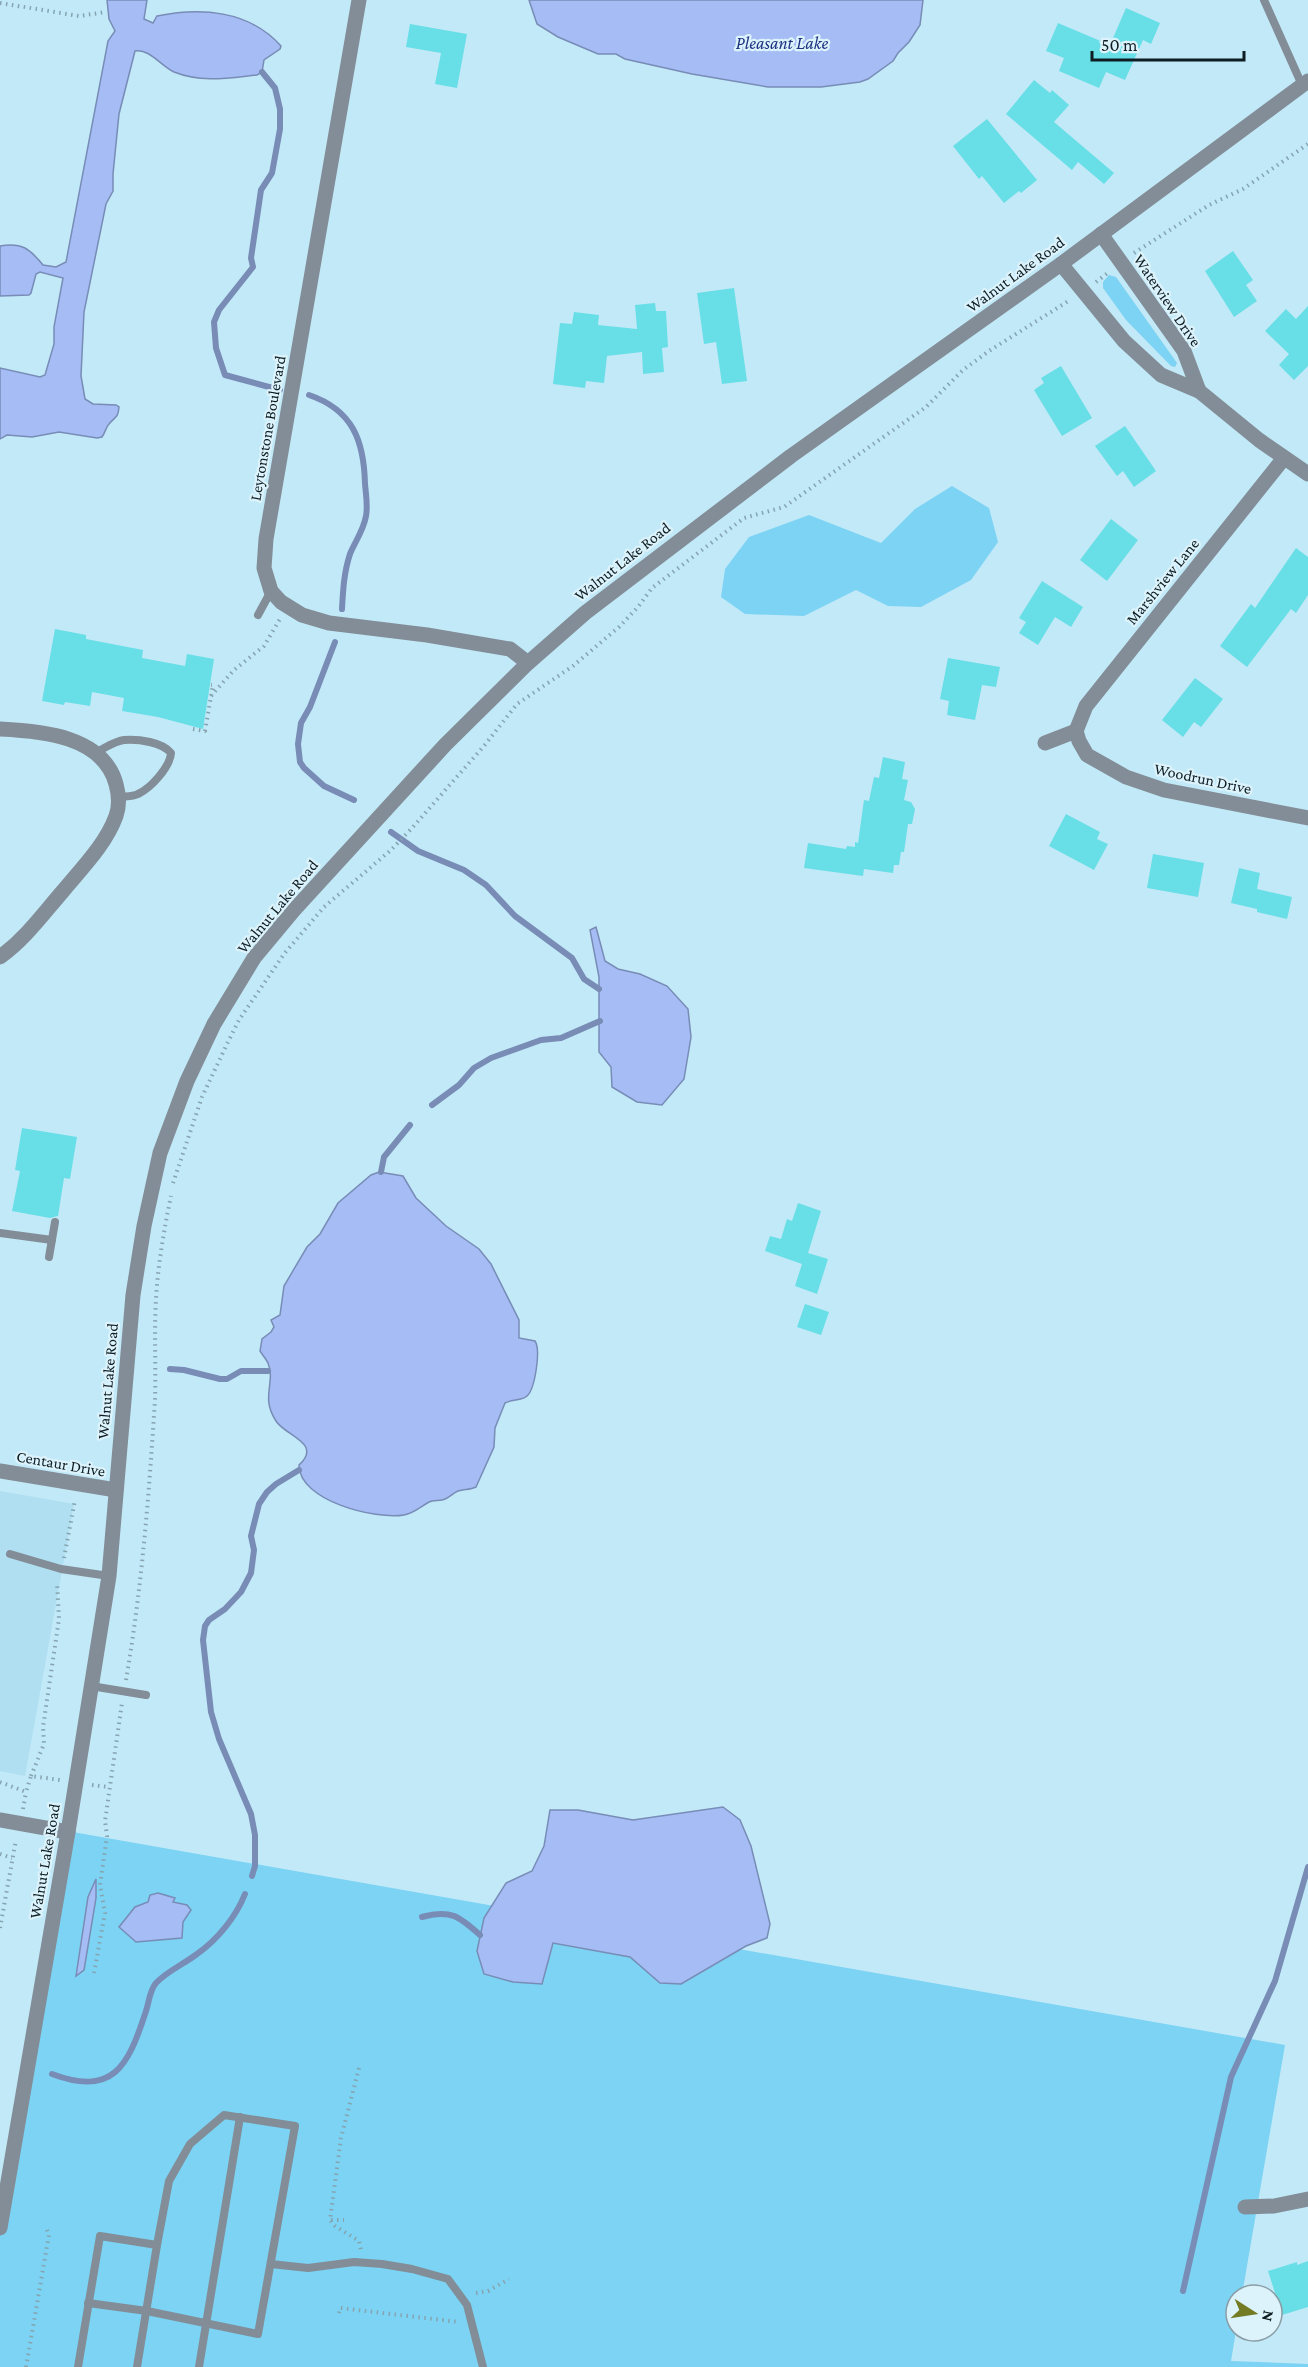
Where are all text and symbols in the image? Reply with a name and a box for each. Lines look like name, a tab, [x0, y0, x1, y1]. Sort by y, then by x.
scale bar	[1092, 24, 1244, 62]
water label: Pleasant Lake	[736, 33, 828, 53]
text: 50 m	[1101, 35, 1138, 55]
street label: Walnut Lake Road	[963, 233, 1068, 315]
street label: Waterview Drive	[1130, 251, 1205, 350]
street label: Leytonstone Boulevard	[246, 354, 290, 502]
street label: Walnut Lake Road	[571, 519, 674, 604]
street label: Marshview Lane	[1123, 535, 1202, 628]
street label: Woodrun Drive	[1153, 760, 1253, 797]
street label: Walnut Lake Road	[233, 856, 322, 956]
street label: Walnut Lake Road	[94, 1322, 121, 1440]
street label: Centaur Drive	[15, 1447, 106, 1480]
street label: Walnut Lake Road	[26, 1802, 63, 1920]
north arrow	[1224, 2283, 1284, 2343]
text: N	[1259, 2309, 1278, 2323]

